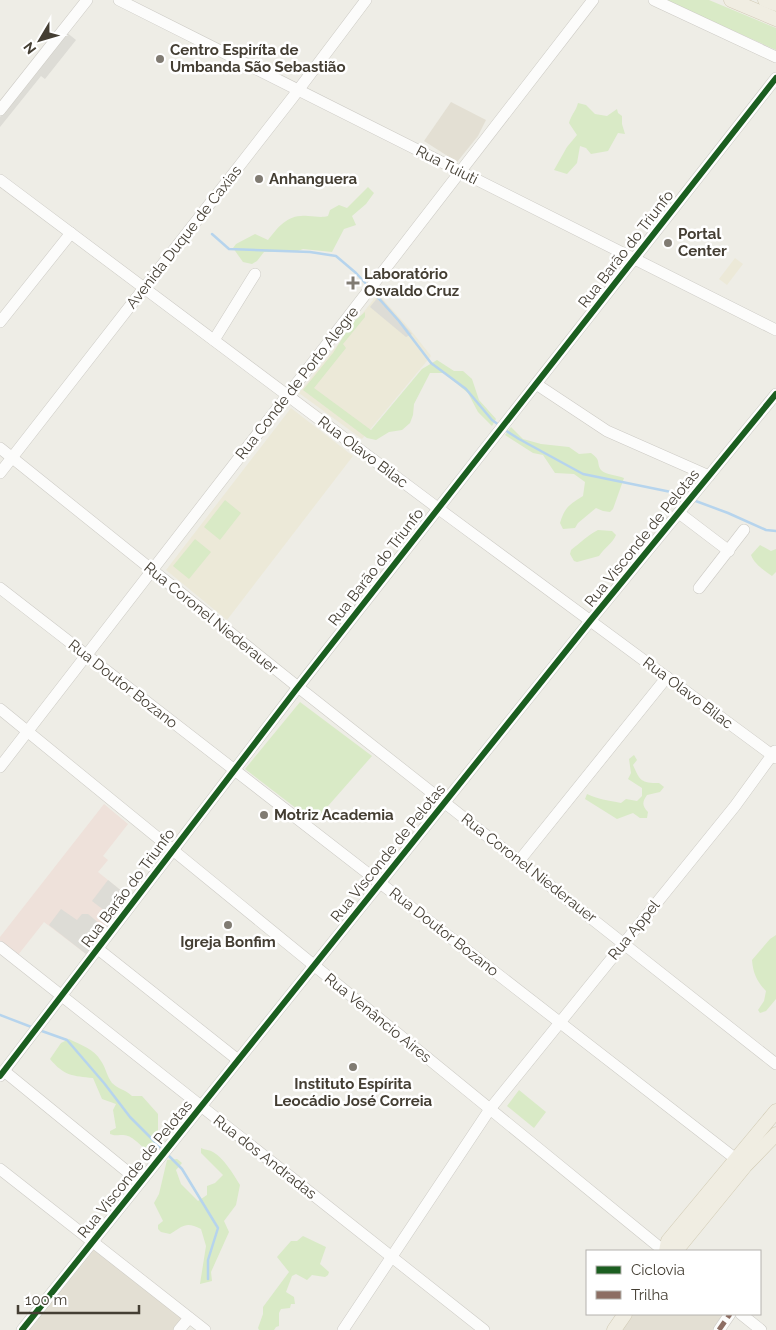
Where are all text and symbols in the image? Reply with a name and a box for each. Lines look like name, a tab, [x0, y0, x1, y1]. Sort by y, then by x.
north arrow	[15, 15, 65, 65]
text: N	[20, 39, 39, 57]
place label: Centro Espiríta de Umbanda São Sebastião	[170, 41, 346, 76]
marker: Centro Espiríta de Umbanda São Sebastião	[154, 53, 166, 65]
street label: Rua Tuiuti	[413, 142, 481, 188]
street label: Avenida Duque de Caxias	[123, 162, 245, 312]
place label: Anhanguera	[269, 170, 357, 188]
marker: Anhanguera	[253, 173, 265, 185]
street label: Rua Barão do Triunfo	[575, 187, 677, 311]
place label: Portal Center	[678, 225, 727, 260]
marker: Portal Center	[662, 237, 674, 249]
place label: Laboratório Osvaldo Cruz	[364, 265, 459, 300]
marker: Laboratório Osvaldo Cruz	[346, 276, 360, 290]
street label: Rua Conde de Porto Alegre	[232, 303, 362, 463]
street label: Rua Olavo Bilac	[314, 412, 412, 492]
street label: Rua Visconde de Pelotas	[581, 466, 703, 610]
street label: Rua Barão do Triunfo	[325, 505, 427, 629]
street label: Rua Coronel Niederauer	[140, 558, 282, 678]
street label: Rua Doutor Bozano	[65, 636, 181, 732]
street label: Rua Olavo Bilac	[639, 653, 737, 733]
street label: Rua Visconde de Pelotas	[327, 781, 449, 925]
place label: Motriz Academia	[274, 806, 394, 824]
marker: Motriz Academia	[258, 809, 270, 821]
street label: Rua Coronel Niederauer	[458, 810, 601, 927]
street label: Rua Barão do Triunfo	[77, 825, 179, 951]
street label: Rua Doutor Bozano	[386, 884, 502, 980]
street label: Rua Appel	[604, 896, 664, 964]
marker: Igreja Bonfim	[222, 919, 234, 931]
place label: Igreja Bonfim	[180, 933, 276, 951]
street label: Rua Venâncio Aires	[321, 969, 435, 1067]
marker: Instituto Espírita Leocádio José Correia	[347, 1061, 359, 1073]
place label: Instituto Espírita Leocádio José Correia	[274, 1075, 432, 1110]
street label: Rua Visconde de Pelotas	[74, 1097, 196, 1241]
street label: Rua dos Andradas	[210, 1111, 320, 1203]
legend	[586, 1250, 761, 1315]
text: Ciclovia	[631, 1261, 685, 1279]
scale bar	[18, 1282, 139, 1314]
text: Trilha	[631, 1286, 668, 1304]
text: 100 m	[25, 1291, 67, 1309]

